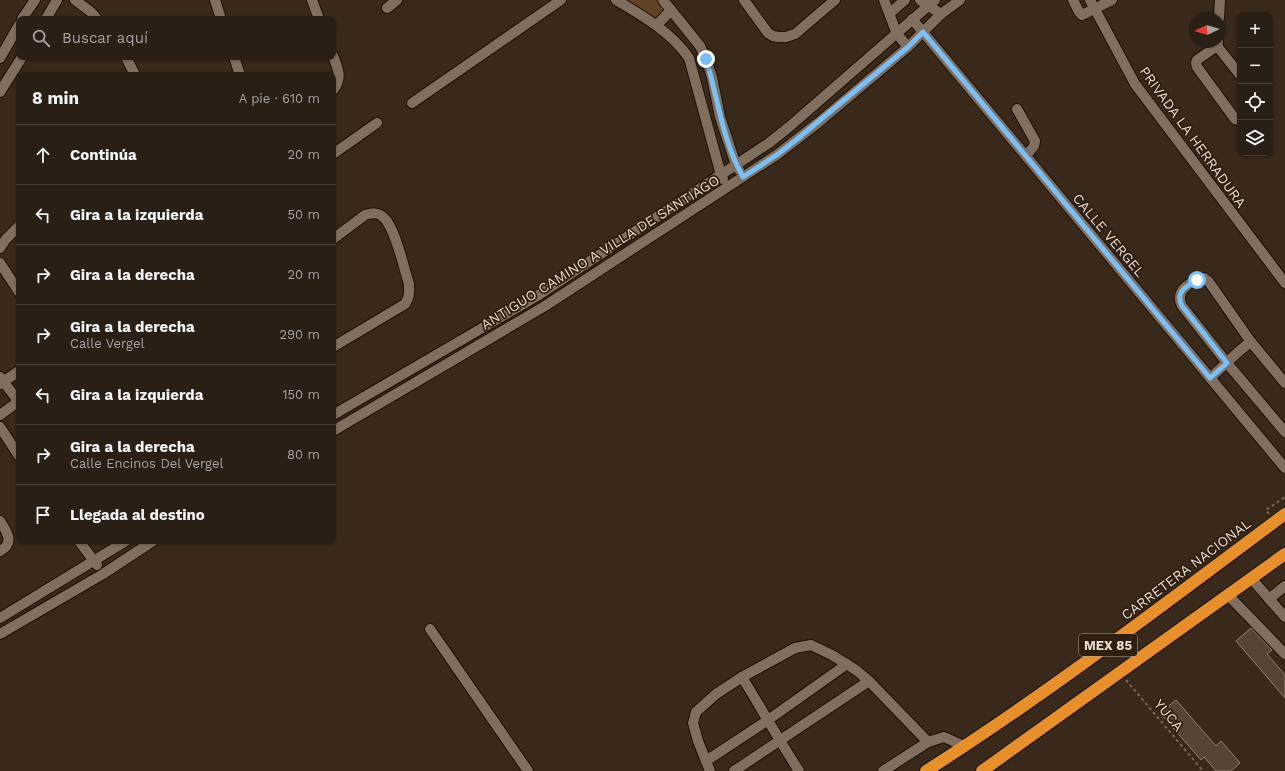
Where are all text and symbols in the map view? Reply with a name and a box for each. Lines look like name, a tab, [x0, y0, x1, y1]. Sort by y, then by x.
north arrow	[1189, 12, 1225, 48]
map controls	[1237, 12, 1273, 156]
button: +	[1237, 12, 1273, 48]
search box	[16, 16, 336, 60]
icon: search	[30, 27, 52, 49]
text: Buscar aquí	[62, 29, 148, 47]
button: −	[1237, 48, 1273, 84]
route end	[697, 50, 715, 68]
street label: PRIVADA LA HERRADURA	[1137, 63, 1249, 211]
button: locate	[1237, 84, 1273, 120]
text: 8 min	[32, 88, 79, 108]
text: A pie · 610 m	[239, 91, 320, 106]
button: layers	[1237, 120, 1273, 156]
icon: ahead	[32, 144, 54, 166]
text: Continúa	[70, 146, 137, 164]
text: 20 m	[288, 147, 320, 162]
street label: ANTIGUO CAMINO A VILLA DE SANTIAGO	[478, 172, 722, 332]
street label: CALLE VERGEL	[1070, 190, 1148, 280]
icon: left	[32, 204, 54, 226]
text: Gira a la izquierda	[70, 206, 203, 224]
text: 50 m	[288, 207, 320, 222]
icon: right	[32, 264, 54, 286]
text: Gira a la derecha	[70, 266, 195, 284]
text: 20 m	[288, 267, 320, 282]
route start	[1188, 271, 1206, 289]
text: Gira a la derecha	[70, 318, 195, 336]
icon: right	[32, 324, 54, 346]
text: 290 m	[279, 327, 320, 342]
text: Calle Vergel	[70, 336, 144, 351]
icon: left	[32, 384, 54, 406]
text: Gira a la izquierda	[70, 386, 203, 404]
text: 150 m	[282, 387, 320, 402]
text: Gira a la derecha	[70, 438, 195, 456]
icon: right	[32, 444, 54, 466]
text: 80 m	[287, 447, 320, 462]
text: Calle Encinos Del Vergel	[70, 456, 223, 471]
icon: arrive	[32, 504, 54, 526]
text: Llegada al destino	[70, 506, 205, 524]
street label: CARRETERA NACIONAL	[1118, 515, 1254, 623]
road number: MEX 85	[1079, 634, 1137, 656]
street label: YUCA	[1151, 696, 1187, 734]

